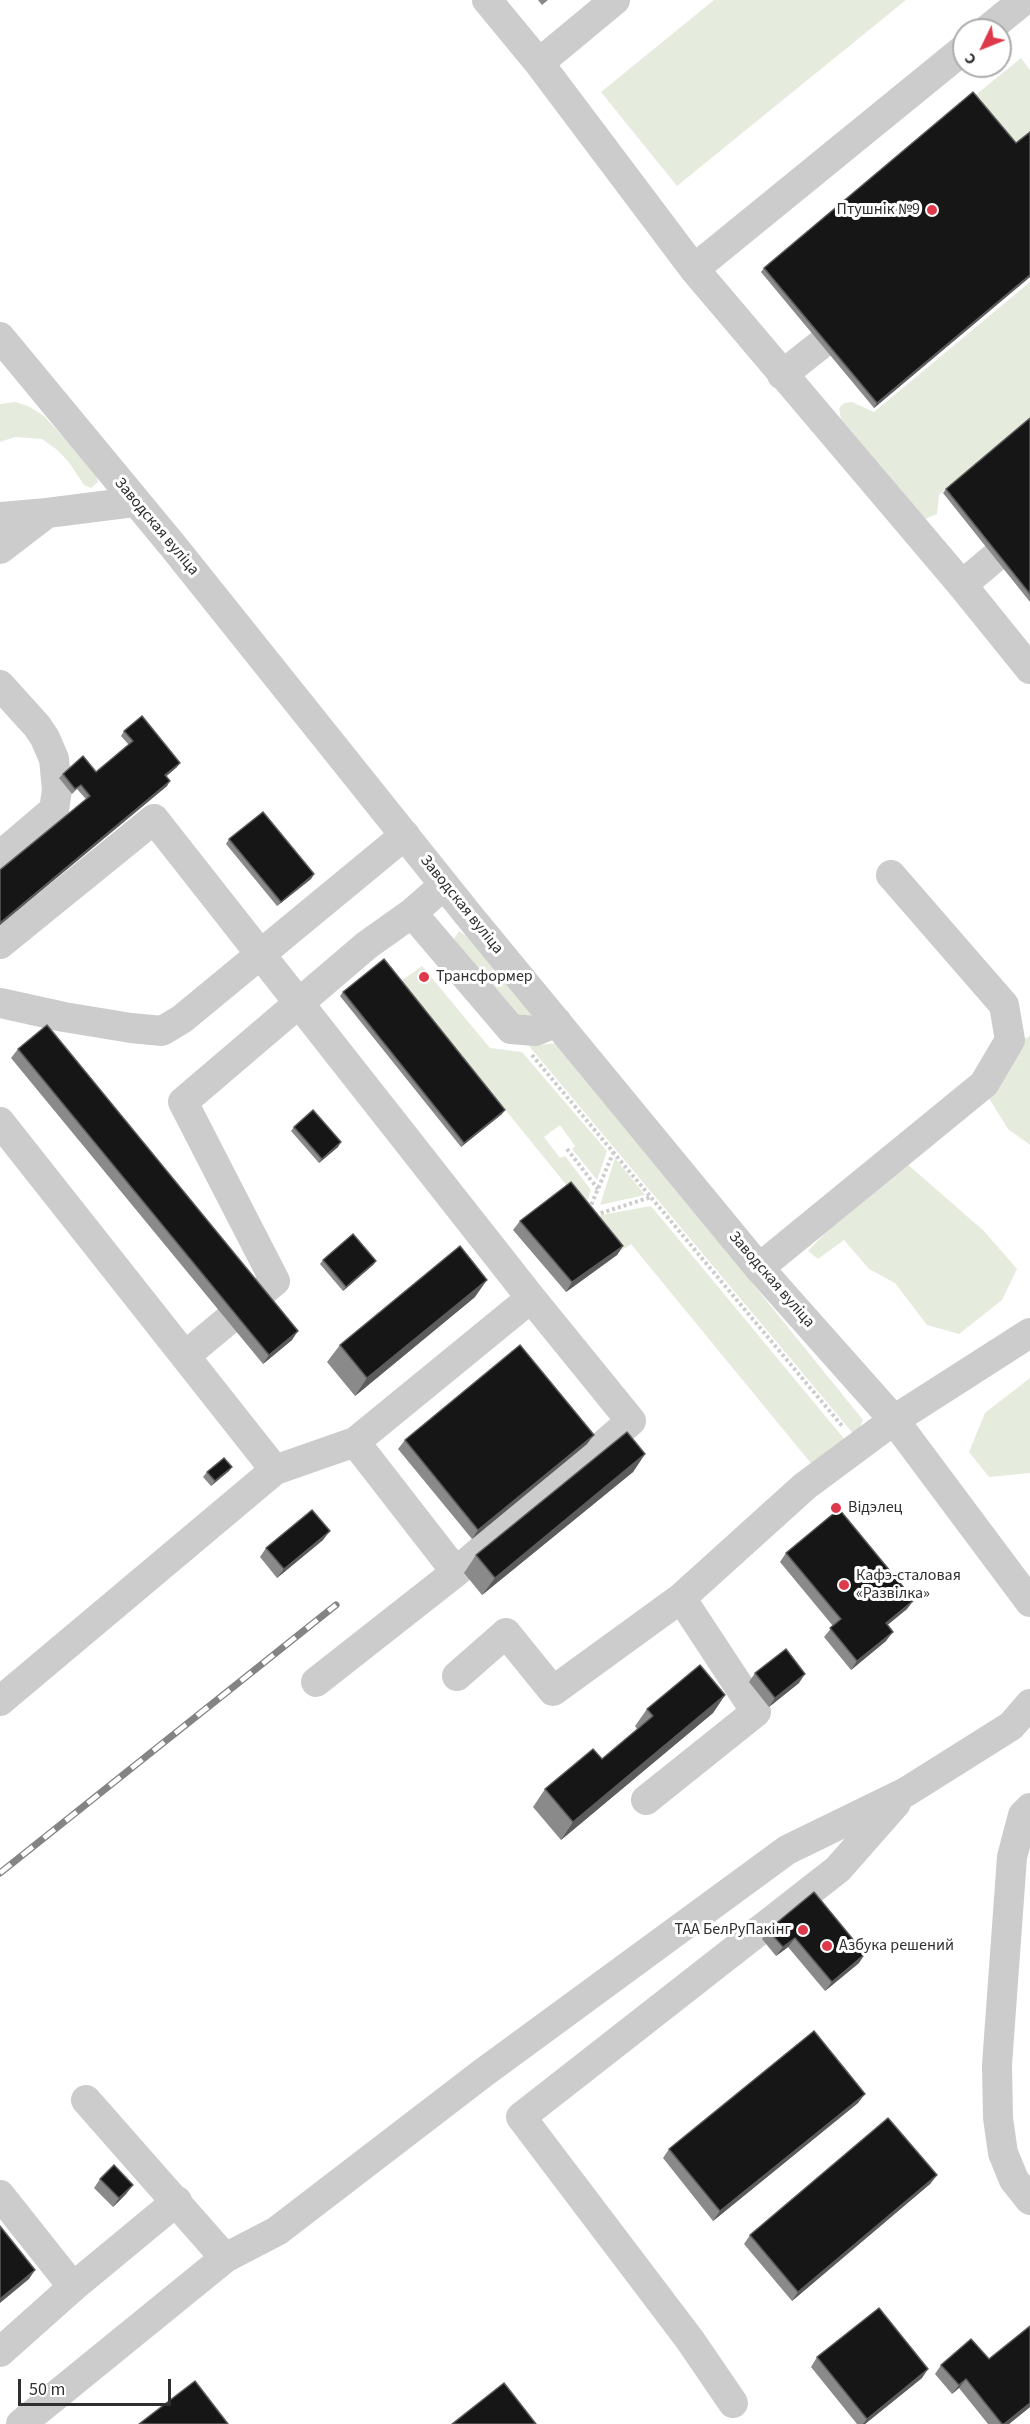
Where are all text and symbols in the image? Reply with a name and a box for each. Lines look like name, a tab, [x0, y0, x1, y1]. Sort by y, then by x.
north arrow	[952, 18, 1012, 78]
text: С	[959, 48, 982, 70]
place label: Птушнік №9	[837, 200, 920, 220]
marker: Птушнік №9	[925, 203, 939, 217]
street label: Заводская вуліца	[110, 474, 202, 580]
street label: Заводская вуліца	[415, 852, 507, 958]
place label: Трансформер	[436, 967, 533, 987]
marker: Трансформер	[417, 970, 431, 984]
street label: Заводская вуліца	[724, 1228, 818, 1332]
place label: Відэлец	[848, 1498, 903, 1518]
marker: Відэлец	[829, 1501, 843, 1515]
place label: Кафэ-сталовая «Развілка»	[856, 1566, 961, 1604]
marker: Кафэ-сталовая «Развілка»	[837, 1578, 851, 1592]
place label: ТАА БелРуПакінг	[675, 1920, 791, 1940]
marker: ТАА БелРуПакінг	[796, 1923, 810, 1937]
place label: Азбука решений	[839, 1936, 954, 1956]
marker: Азбука решений	[820, 1939, 834, 1953]
scale bar	[21, 2367, 174, 2405]
text: 50 m	[29, 2377, 65, 2402]

